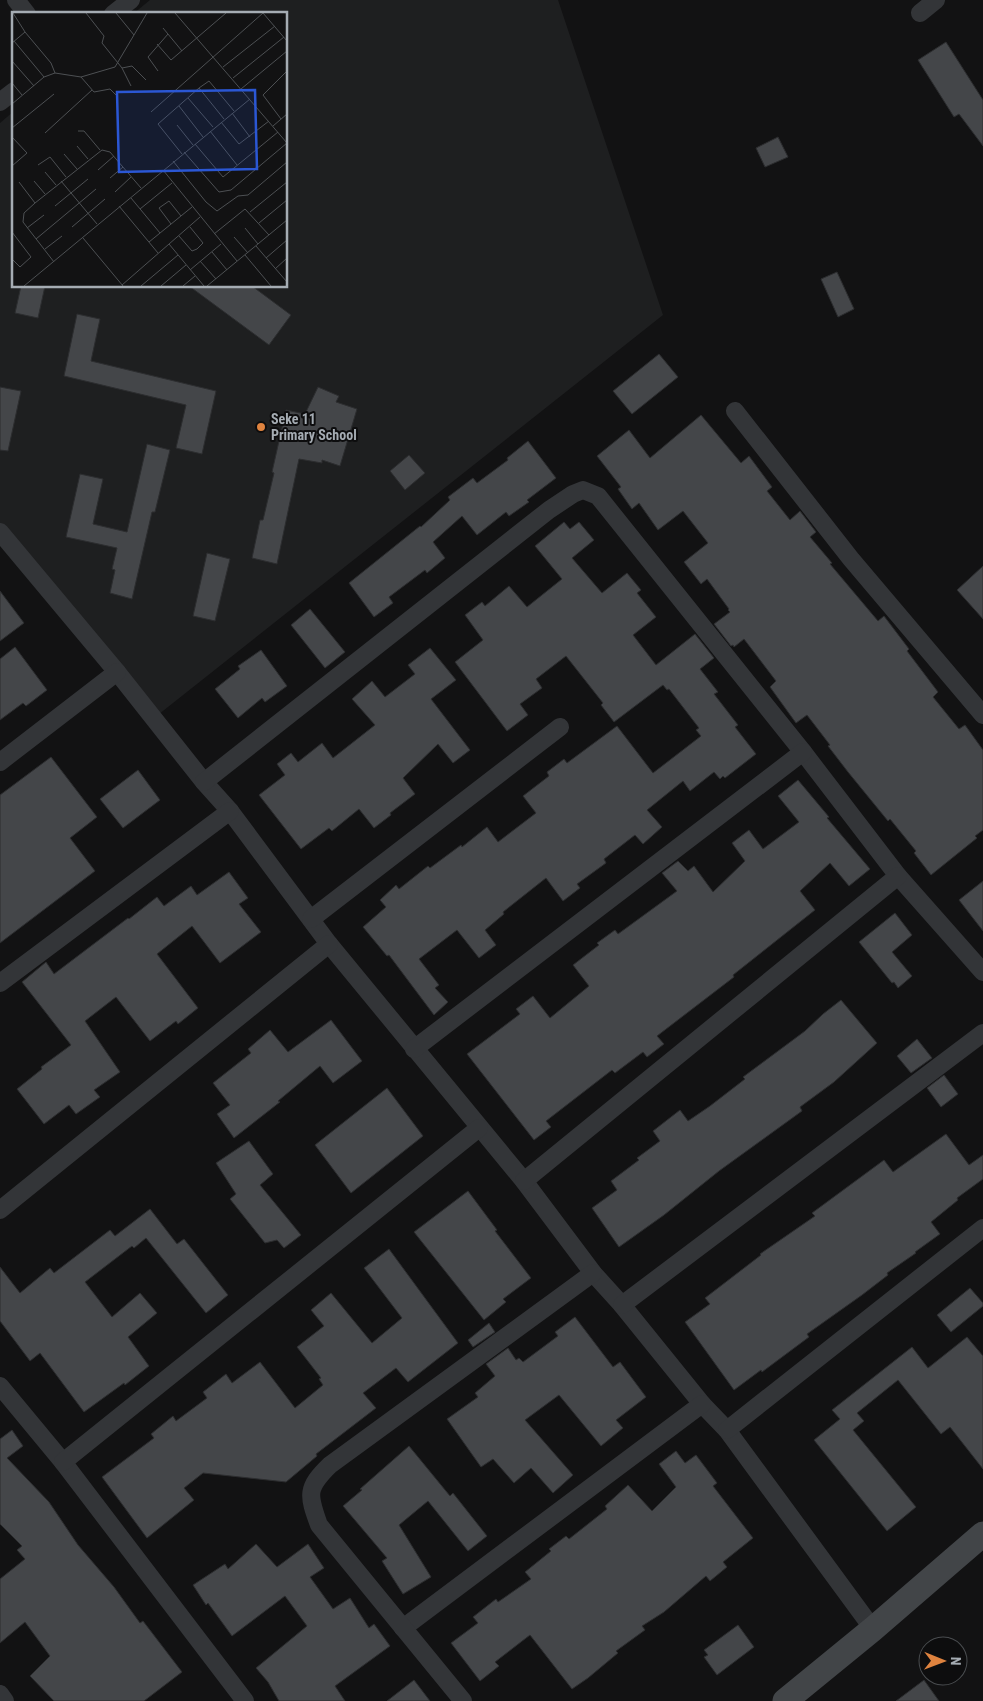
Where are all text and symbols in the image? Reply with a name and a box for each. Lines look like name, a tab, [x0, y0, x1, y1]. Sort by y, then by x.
inset map	[12, 12, 288, 288]
place label: Seke 11 Primary School	[271, 411, 357, 443]
marker: Seke 11 Primary School	[255, 421, 267, 433]
north arrow	[918, 1636, 968, 1686]
text: N	[948, 1657, 964, 1666]

